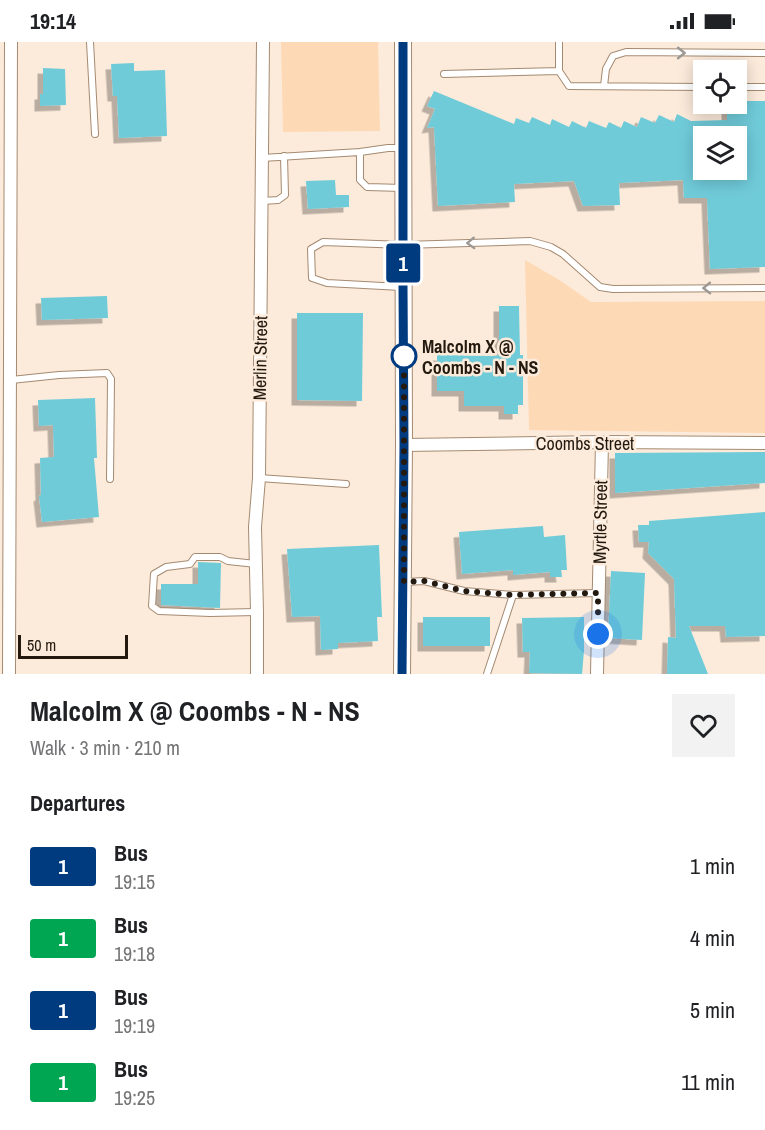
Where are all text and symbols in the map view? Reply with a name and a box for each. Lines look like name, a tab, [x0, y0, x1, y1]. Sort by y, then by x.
text: 19:14	[30, 6, 76, 36]
one-way arrow	[676, 47, 685, 59]
map controls	[693, 60, 747, 180]
button: locate	[693, 60, 747, 114]
button: layers	[693, 126, 747, 180]
one-way arrow	[467, 236, 476, 249]
line badge: 1	[384, 244, 422, 282]
text: 1	[398, 249, 408, 278]
one-way arrow	[702, 282, 711, 294]
street label: Merlin Street	[247, 316, 273, 400]
place label: Malcolm X @ Coombs - N - NS	[422, 334, 539, 380]
marker: Malcolm X @ Coombs - N - NS	[391, 343, 417, 369]
street label: Coombs Street	[536, 431, 634, 456]
street label: Myrtle Street	[587, 480, 613, 564]
your location	[583, 619, 613, 649]
scale bar	[18, 632, 128, 660]
text: 50 m	[27, 634, 56, 656]
text: Malcolm X @ Coombs - N - NS	[30, 692, 360, 730]
button: heart	[672, 694, 735, 757]
text: Walk · 3 min · 210 m	[30, 734, 180, 761]
text: Departures	[30, 788, 125, 818]
text: Bus	[114, 838, 148, 868]
text: 1 min	[690, 851, 735, 881]
text: 1	[58, 852, 68, 881]
text: 19:15	[114, 868, 155, 895]
text: Bus	[114, 910, 148, 940]
text: 4 min	[690, 923, 735, 953]
text: 1	[58, 924, 68, 953]
text: 19:18	[114, 940, 155, 967]
text: Bus	[114, 982, 148, 1012]
text: 5 min	[690, 995, 735, 1025]
text: 1	[58, 996, 68, 1025]
text: 19:19	[114, 1012, 155, 1039]
text: Bus	[114, 1054, 148, 1084]
text: 11 min	[681, 1067, 735, 1097]
text: 1	[58, 1068, 68, 1097]
text: 19:25	[114, 1084, 155, 1111]

